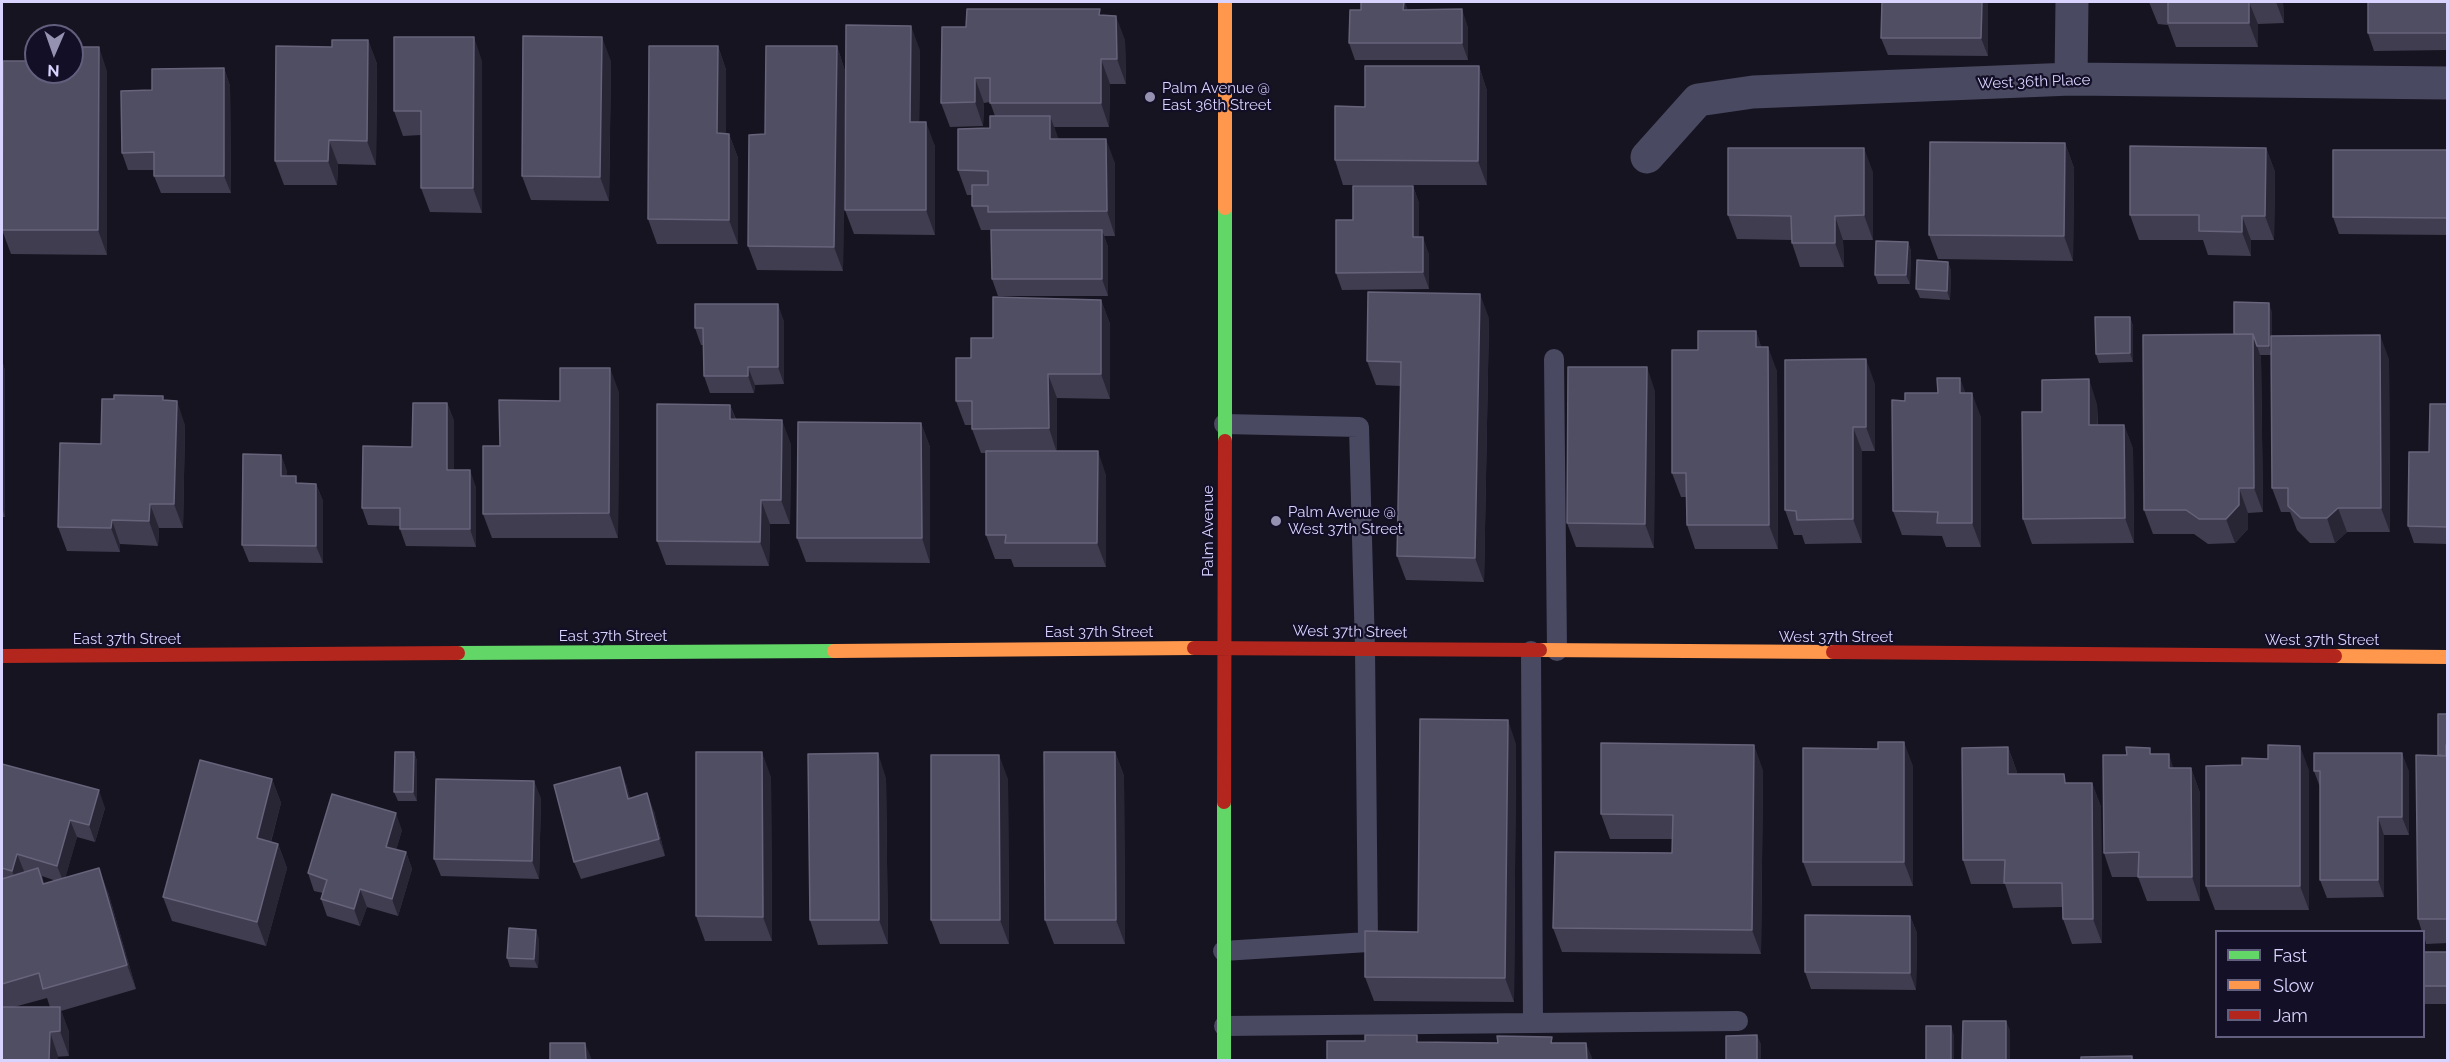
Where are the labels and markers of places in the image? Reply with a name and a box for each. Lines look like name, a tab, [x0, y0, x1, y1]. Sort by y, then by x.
place label: Palm Avenue @ East 36th Street	[1162, 79, 1272, 114]
marker: Palm Avenue @ East 36th Street	[1143, 90, 1157, 104]
place label: Palm Avenue @ West 37th Street	[1288, 503, 1403, 538]
marker: Palm Avenue @ West 37th Street	[1269, 514, 1283, 528]

